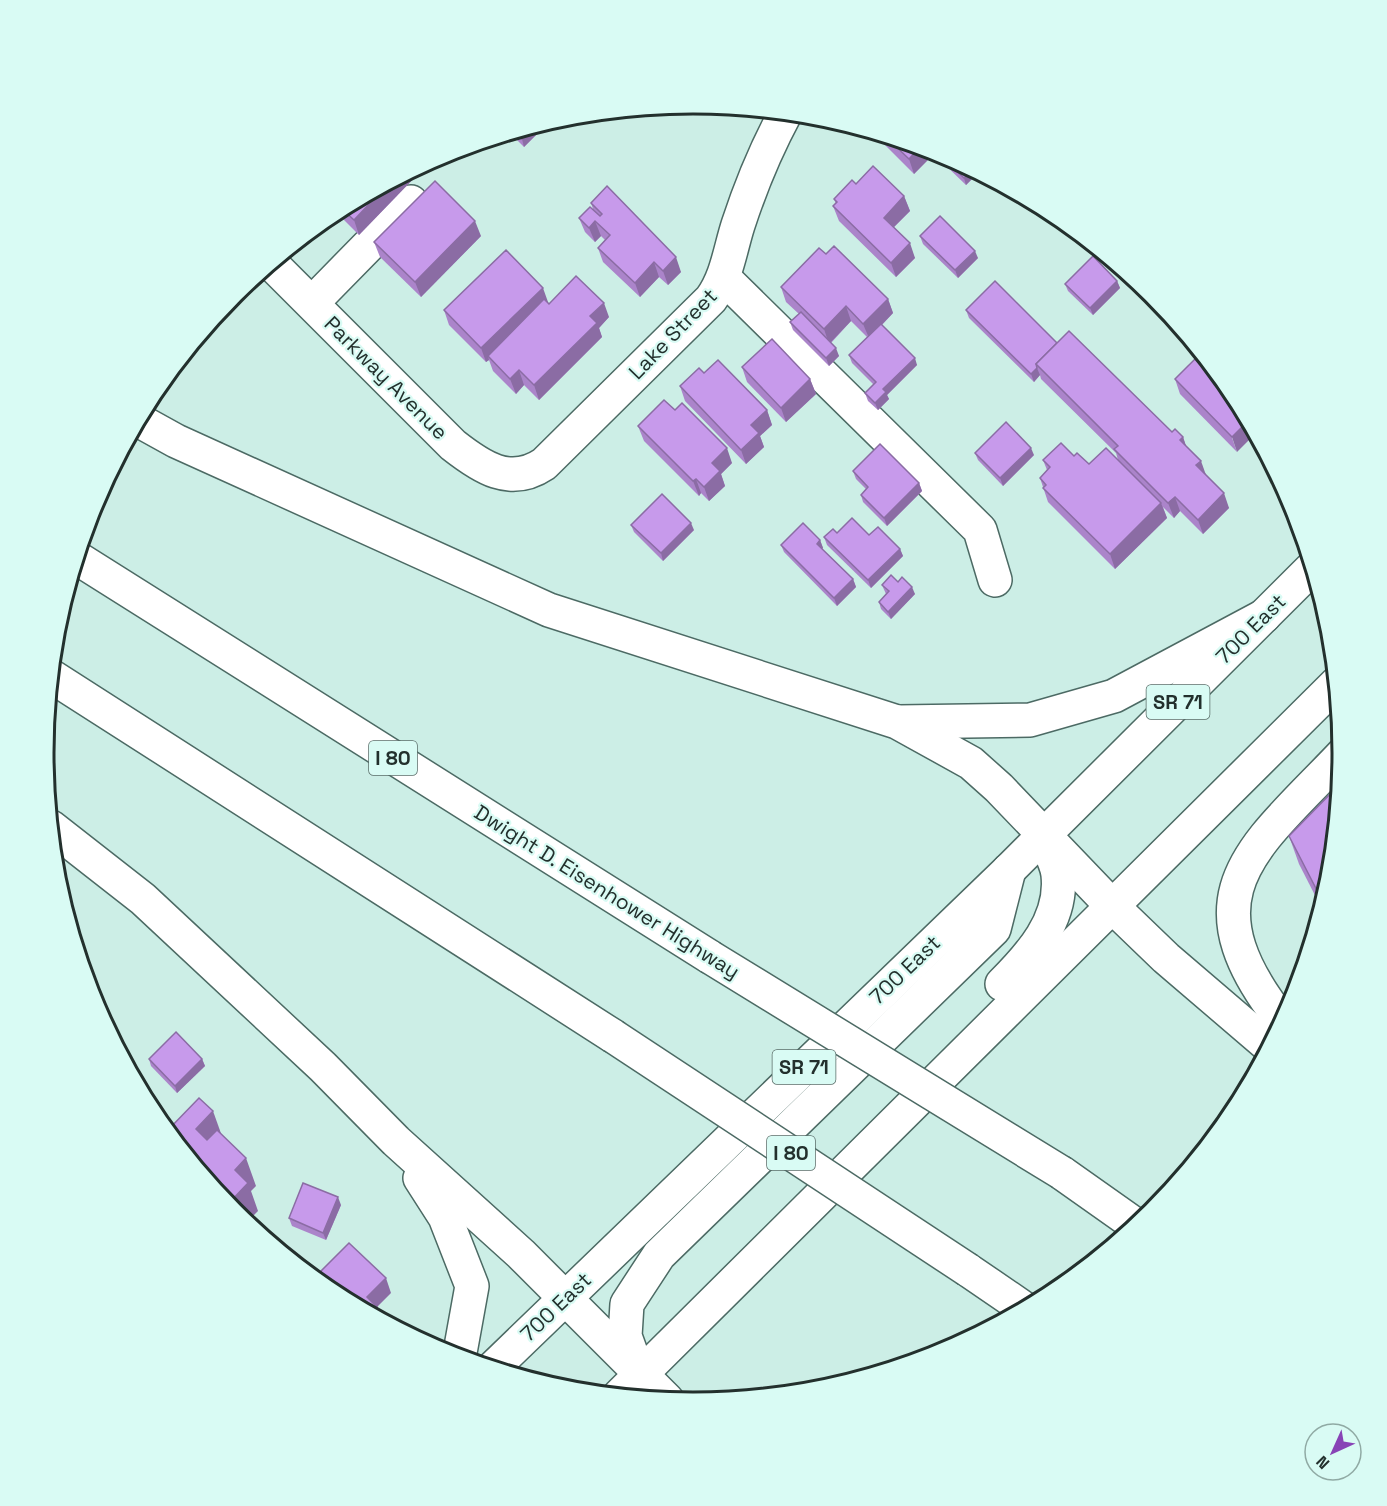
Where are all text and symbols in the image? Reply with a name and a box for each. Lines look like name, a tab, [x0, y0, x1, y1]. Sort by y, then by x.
street label: Lake Street	[623, 282, 723, 385]
street label: Parkway Avenue	[319, 310, 454, 445]
street label: 700 East	[1210, 588, 1291, 669]
road number: SR 71	[1146, 685, 1210, 719]
road number: I 80	[369, 741, 417, 775]
street label: Dwight D. Eisenhower Highway	[469, 798, 745, 985]
street label: 700 East	[864, 929, 946, 1010]
road number: SR 71	[772, 1050, 836, 1084]
road number: I 80	[767, 1136, 815, 1170]
street label: 700 East	[515, 1266, 597, 1347]
north arrow	[1303, 1422, 1363, 1482]
text: N	[1312, 1451, 1334, 1473]

